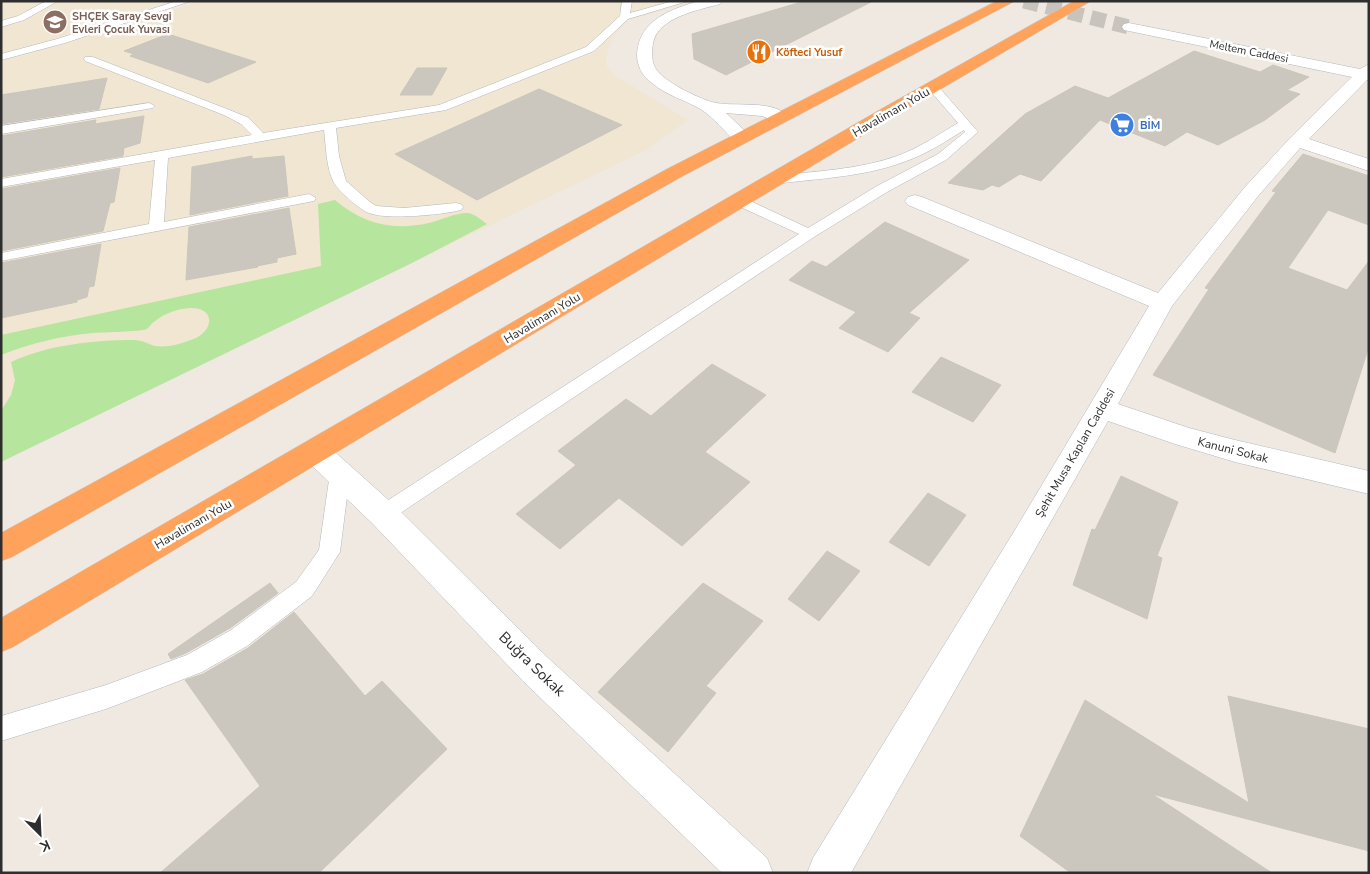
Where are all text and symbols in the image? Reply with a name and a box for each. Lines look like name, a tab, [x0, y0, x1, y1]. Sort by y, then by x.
school or university icon: SHÇEK Saray Sevgi Evleri Çocuk Yuvası	[42, 9, 68, 35]
place label: SHÇEK Saray Sevgi Evleri Çocuk Yuvası	[72, 9, 172, 37]
street label: Meltem Caddesi	[1208, 37, 1290, 66]
restaurant icon: Köfteci Yusuf	[746, 39, 772, 65]
place label: Köfteci Yusuf	[776, 45, 843, 60]
street label: Havalimanı Yolu	[849, 83, 933, 141]
supermarket icon: BİM	[1109, 112, 1135, 138]
place label: BİM	[1140, 117, 1160, 133]
street label: Havalimanı Yolu	[501, 289, 583, 347]
street label: Şehit Musa Kaplan Caddesi	[1031, 385, 1119, 521]
street label: Kanuni Sokak	[1196, 433, 1271, 467]
street label: Havalimanı Yolu	[151, 495, 235, 553]
street label: Buğra Sokak	[495, 627, 570, 701]
north arrow	[15, 809, 65, 859]
text: K	[36, 835, 53, 856]

